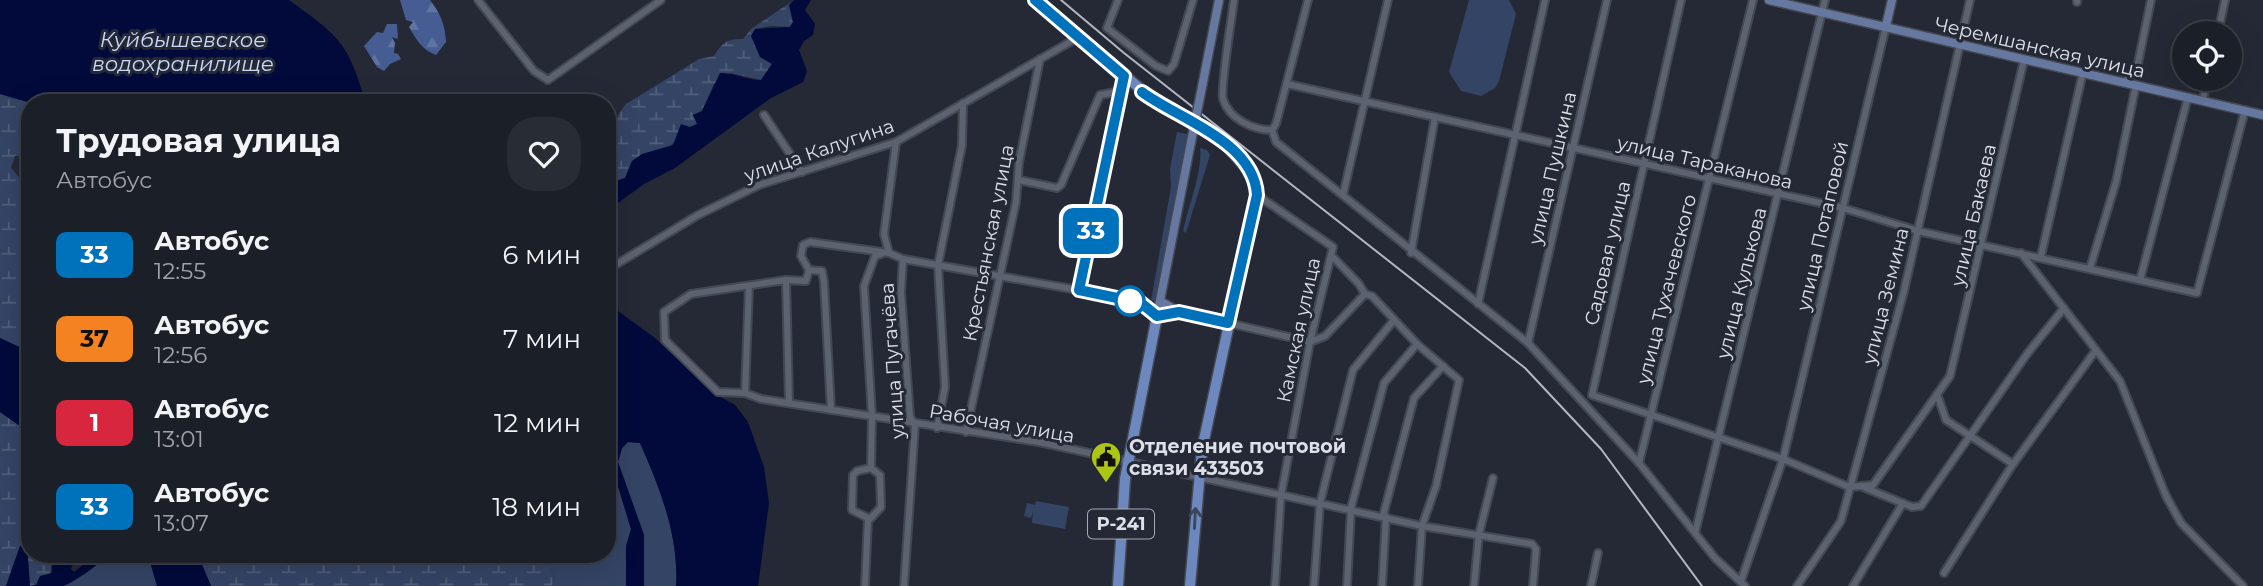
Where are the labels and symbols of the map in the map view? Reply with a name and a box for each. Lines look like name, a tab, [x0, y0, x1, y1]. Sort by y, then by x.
street label: Черемшанская улица	[1933, 12, 2147, 83]
water label: Куйбышевское водохранилище	[92, 27, 274, 76]
street label: улица Пушкина	[1523, 89, 1581, 248]
street label: улица Калугина	[740, 114, 897, 187]
street label: улица Тараканова	[1614, 131, 1795, 194]
street label: улица Потаповой	[1792, 139, 1853, 314]
street label: улица Бакаева	[1946, 142, 2001, 290]
street label: Крестьянская улица	[958, 143, 1019, 344]
street label: Садовая улица	[1580, 179, 1635, 328]
street label: улица Тухачевского	[1632, 192, 1701, 387]
street label: улица Кулькова	[1711, 205, 1771, 362]
line badge: 33	[1060, 208, 1122, 254]
street label: улица Земина	[1857, 226, 1914, 368]
street label: Камская улица	[1272, 256, 1325, 405]
street label: улица Пугачёва	[876, 282, 909, 441]
unlabelled marker	[1115, 286, 1145, 316]
street label: Рабочая улица	[927, 399, 1076, 448]
place label: Отделение почтовой связи 433503	[1129, 435, 1346, 480]
public building icon: Отделение почтовой связи 433503	[1089, 440, 1123, 484]
one-way arrow	[1188, 507, 1201, 530]
road number: Р-241	[1088, 510, 1154, 538]

